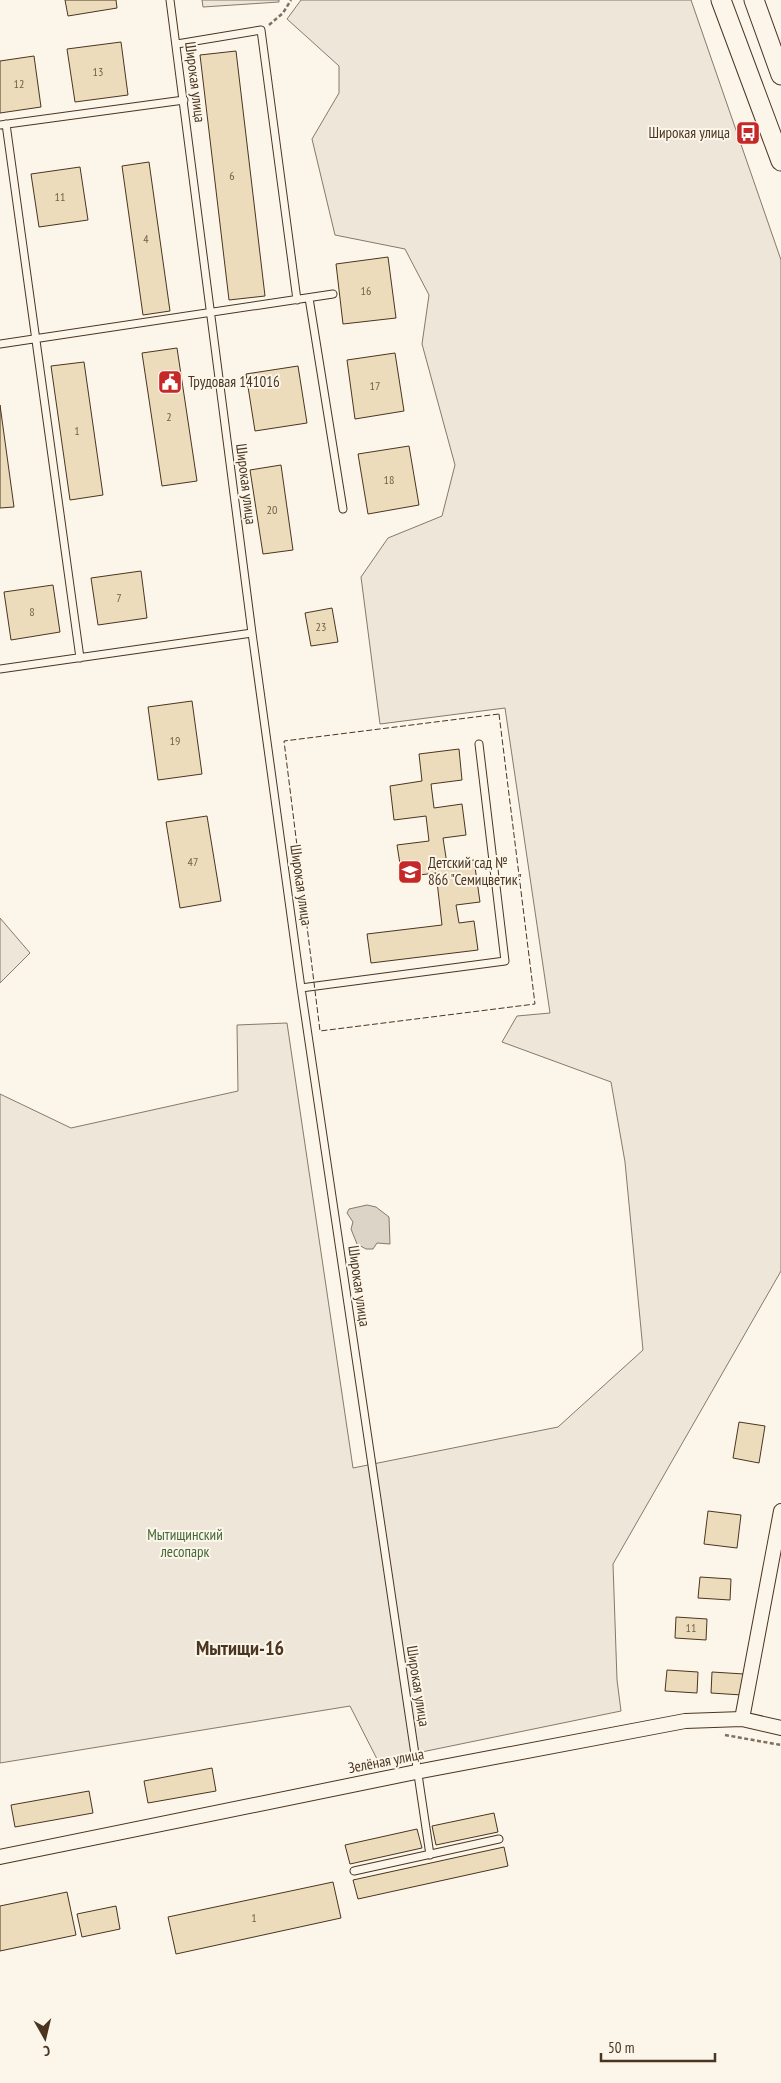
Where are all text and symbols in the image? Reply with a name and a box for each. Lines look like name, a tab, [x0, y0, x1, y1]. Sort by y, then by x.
street label: Широкая улица	[181, 40, 210, 124]
house number: 13	[93, 64, 103, 79]
house number: 12	[14, 76, 24, 91]
bus stop icon: Широкая улица	[735, 120, 761, 146]
place label: Широкая улица	[648, 123, 730, 142]
house number: 6	[229, 168, 235, 183]
house number: 11	[55, 189, 65, 204]
house number: 4	[143, 231, 149, 246]
house number: 16	[361, 283, 371, 298]
public building icon: Трудовая 141016	[157, 369, 183, 395]
place label: Трудовая 141016	[188, 372, 280, 391]
house number: 17	[370, 378, 380, 393]
house number: 2	[166, 409, 172, 424]
house number: 1	[74, 423, 80, 438]
street label: Широкая улица	[232, 442, 261, 526]
house number: 18	[384, 472, 394, 487]
house number: 20	[267, 502, 277, 517]
house number: 7	[116, 590, 122, 605]
house number: 8	[29, 604, 35, 619]
house number: 23	[316, 619, 326, 634]
house number: 19	[170, 733, 180, 748]
street label: Широкая улица	[286, 843, 317, 927]
place label: Детский сад № 866 "Семицветик"	[428, 853, 522, 889]
house number: 47	[188, 854, 198, 869]
school or university icon: Детский сад № 866 "Семицветик"	[397, 859, 423, 885]
street label: Широкая улица	[344, 1244, 375, 1328]
park label: Мытищинский лесопарк	[147, 1525, 223, 1561]
house number: 11	[686, 1620, 696, 1635]
district label: Мытищи-16	[196, 1635, 284, 1661]
street label: Широкая улица	[403, 1644, 434, 1728]
street label: Зелёная улица	[346, 1744, 425, 1777]
house number: 1	[251, 1910, 257, 1925]
north arrow	[20, 2013, 70, 2063]
scale bar	[601, 2030, 715, 2062]
text: 50 m	[608, 2038, 634, 2057]
text: С	[42, 2042, 51, 2060]

